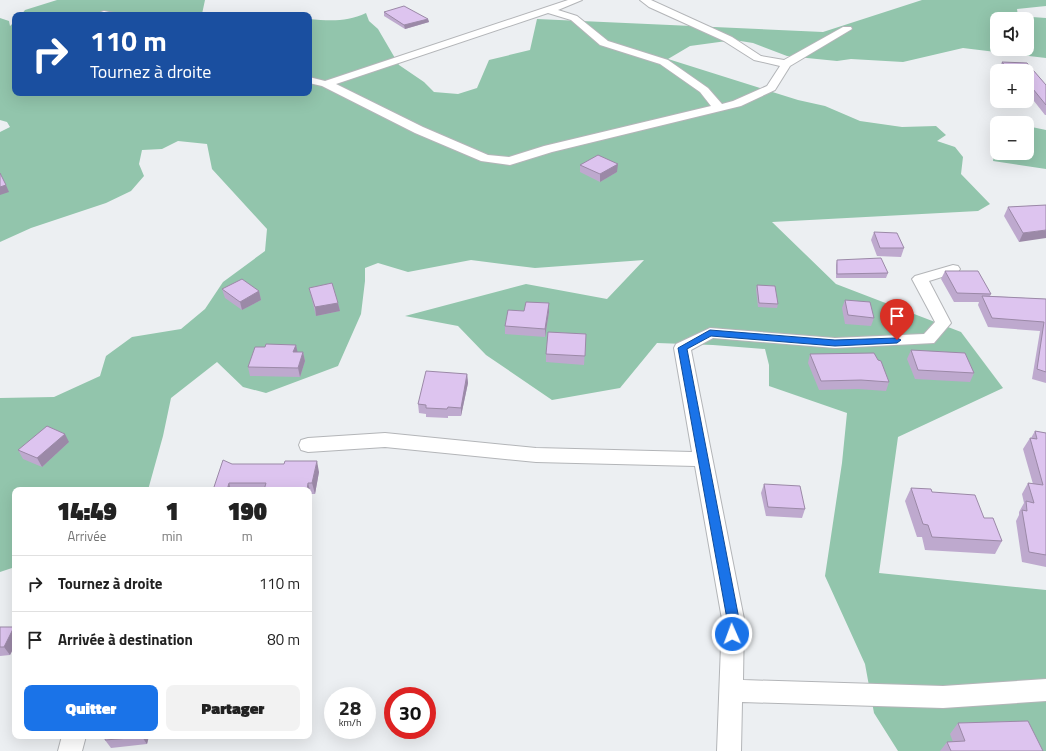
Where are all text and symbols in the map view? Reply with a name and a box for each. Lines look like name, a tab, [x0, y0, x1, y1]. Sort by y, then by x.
map controls	[990, 12, 1034, 160]
button: sound	[990, 12, 1034, 56]
text: 110 m	[90, 19, 167, 62]
icon: right	[24, 28, 76, 80]
text: Tournez à droite	[90, 58, 211, 85]
button: +	[990, 64, 1034, 108]
button: −	[990, 116, 1034, 160]
pin	[880, 299, 914, 340]
icon: arrive	[886, 305, 908, 327]
text: 14:49	[57, 493, 117, 529]
text: 1	[165, 493, 179, 529]
text: 190	[227, 493, 267, 529]
text: Arrivée	[67, 526, 106, 546]
text: min	[162, 526, 182, 546]
text: m	[242, 526, 253, 546]
text: Tournez à droite	[58, 572, 163, 595]
text: 110 m	[259, 572, 300, 595]
icon: right	[24, 573, 46, 595]
position arrow	[711, 613, 753, 655]
text: Arrivée à destination	[58, 628, 193, 651]
text: 80 m	[267, 628, 300, 651]
icon: arrive	[24, 629, 46, 651]
button: Quitter	[24, 685, 158, 731]
button: Partager	[166, 685, 300, 731]
speed limit sign: 30	[384, 687, 436, 739]
text: 28	[339, 692, 361, 723]
text: km/h	[339, 715, 361, 730]

